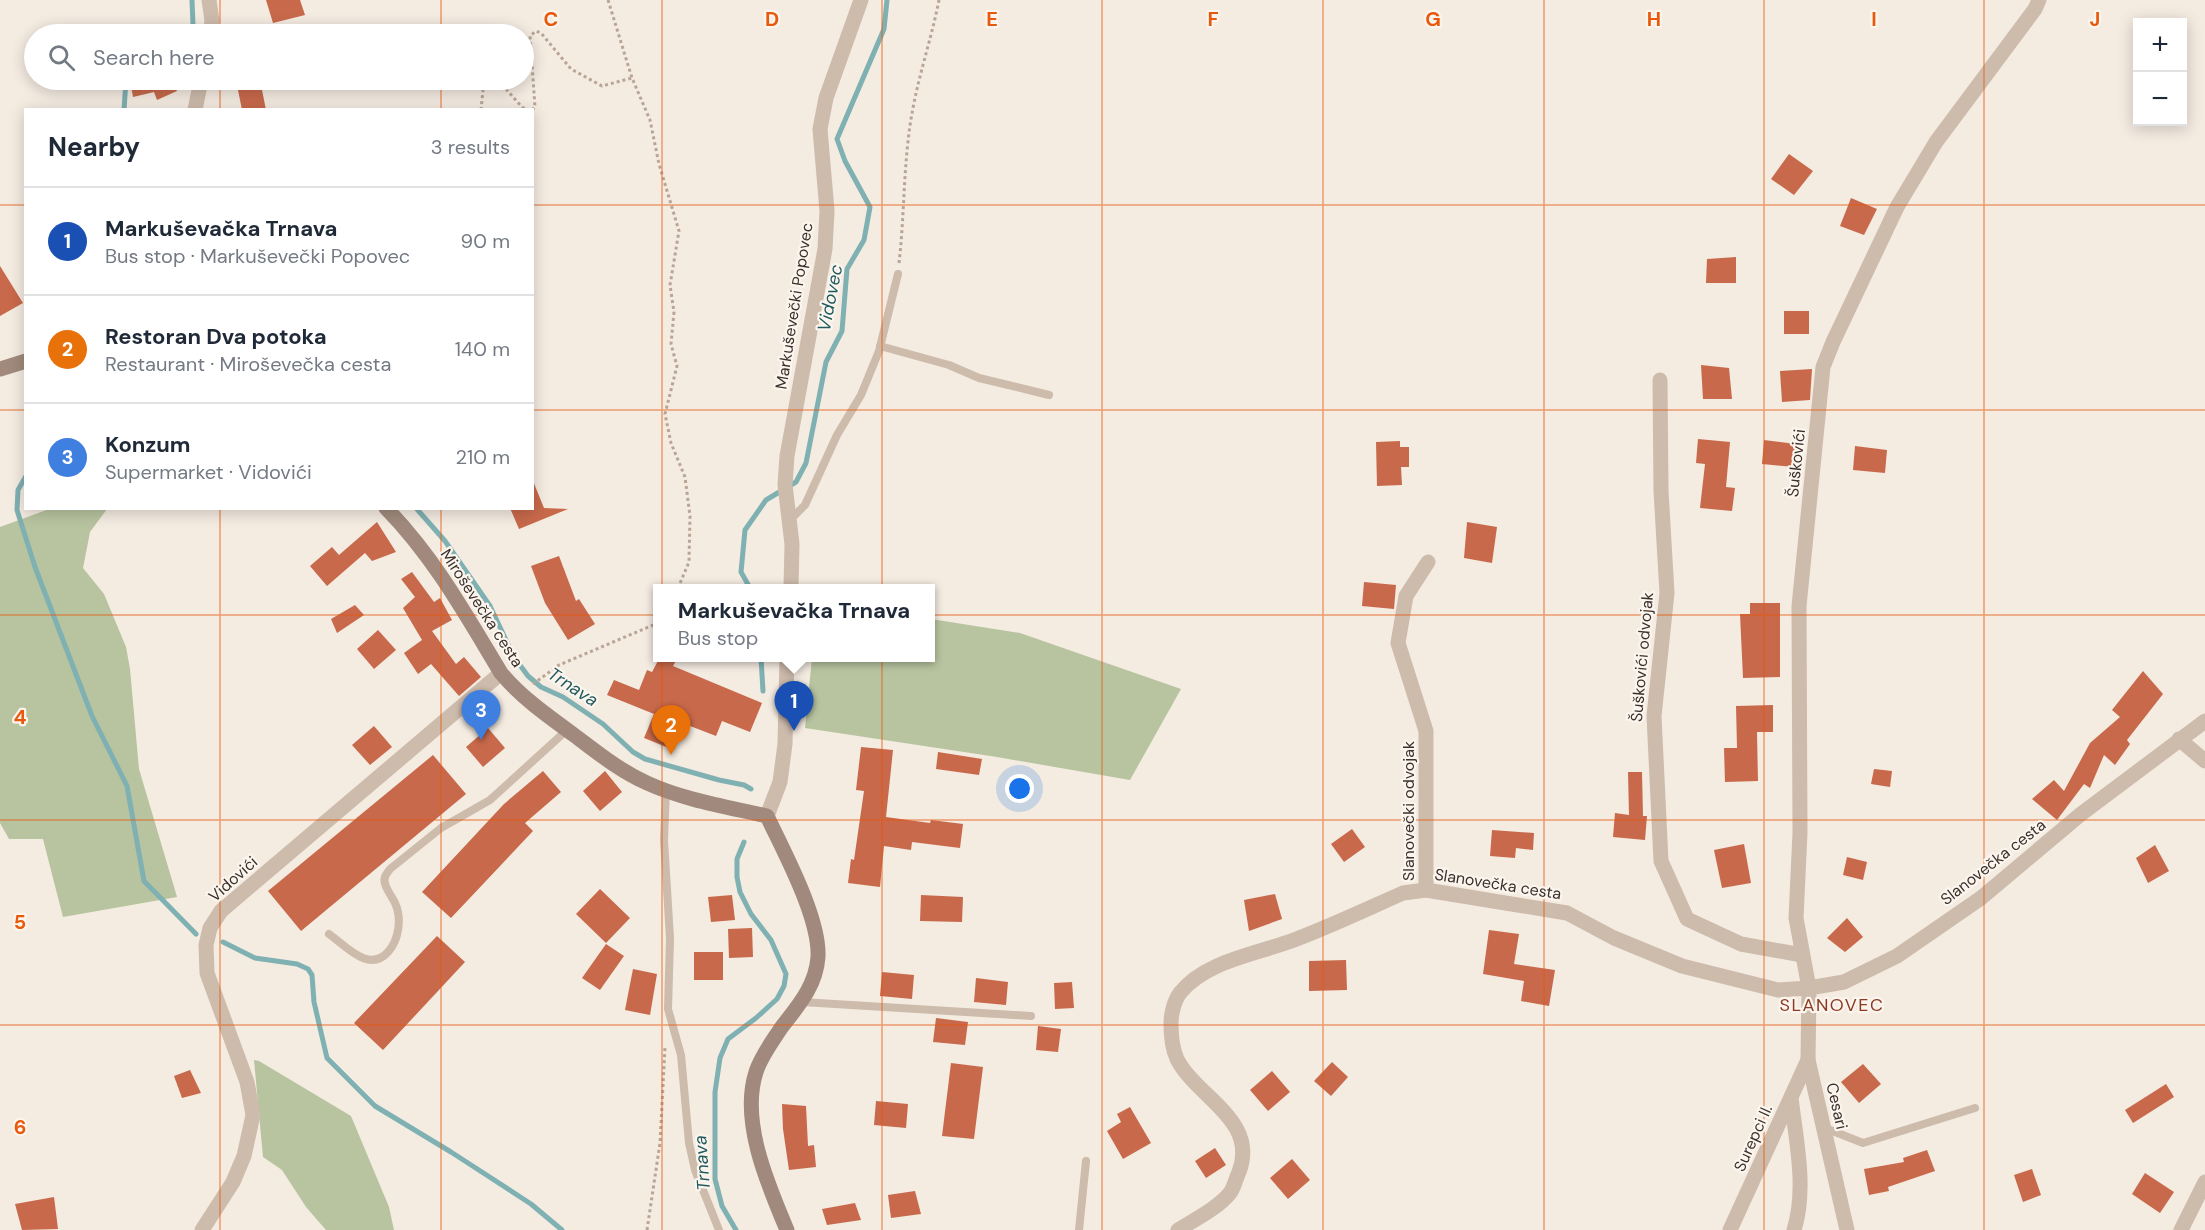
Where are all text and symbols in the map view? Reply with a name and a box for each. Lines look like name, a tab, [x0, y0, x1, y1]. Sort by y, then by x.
text: C	[544, 6, 558, 32]
text: D	[765, 6, 779, 32]
text: E	[986, 6, 998, 32]
text: F	[1207, 6, 1219, 32]
text: G	[1425, 6, 1441, 32]
text: H	[1647, 6, 1661, 32]
text: I	[1871, 6, 1877, 32]
text: J	[2090, 6, 2100, 32]
map controls	[2133, 18, 2187, 126]
button: +	[2133, 18, 2187, 72]
search box	[24, 24, 534, 90]
icon: search	[45, 41, 78, 74]
text: Search here	[93, 43, 214, 72]
button: −	[2133, 72, 2187, 126]
text: Nearby	[48, 130, 140, 164]
text: 3 results	[431, 134, 510, 160]
text: Markuševačka Trnava	[105, 214, 337, 243]
street label: Markuševečki Popovec	[770, 221, 818, 391]
text: 1	[64, 228, 71, 254]
text: 90 m	[461, 228, 510, 254]
text: Bus stop · Markuševečki Popovec	[105, 243, 410, 269]
water label: Vidovec	[812, 262, 848, 334]
text: Restoran Dva potoka	[105, 322, 327, 351]
text: 2	[62, 336, 73, 362]
text: 140 m	[455, 336, 510, 362]
text: Restaurant · Miroševečka cesta	[105, 351, 391, 377]
street label: Šuškovići	[1782, 428, 1810, 498]
text: Konzum	[105, 430, 190, 459]
text: 3	[61, 444, 74, 470]
text: 210 m	[455, 444, 510, 470]
text: Supermarket · Vidovići	[105, 459, 312, 485]
street label: Miroševečka cesta	[436, 545, 528, 671]
popup	[653, 584, 935, 662]
street label: Šuškovići odvojak	[1626, 591, 1658, 723]
text: Markuševačka Trnava	[678, 596, 910, 625]
text: Bus stop	[678, 625, 758, 651]
water label: Trnava	[543, 662, 603, 712]
pin: 1	[774, 682, 814, 731]
pin: 3	[462, 690, 500, 740]
text: 4	[14, 704, 27, 730]
pin: 2	[652, 706, 690, 755]
street label: Slanovečki odvojak	[1398, 741, 1419, 881]
your location	[1005, 774, 1034, 803]
street label: Slanovečka cesta	[1936, 814, 2050, 910]
street label: Vidovići	[204, 851, 262, 907]
street label: Slanovečka cesta	[1433, 864, 1563, 904]
text: 5	[14, 909, 26, 935]
district label: SLANOVEC	[1780, 993, 1884, 1017]
street label: Cesari	[1821, 1081, 1853, 1131]
street label: Surepci II.	[1729, 1101, 1777, 1175]
text: 6	[14, 1114, 26, 1140]
water label: Trnava	[688, 1134, 716, 1192]

